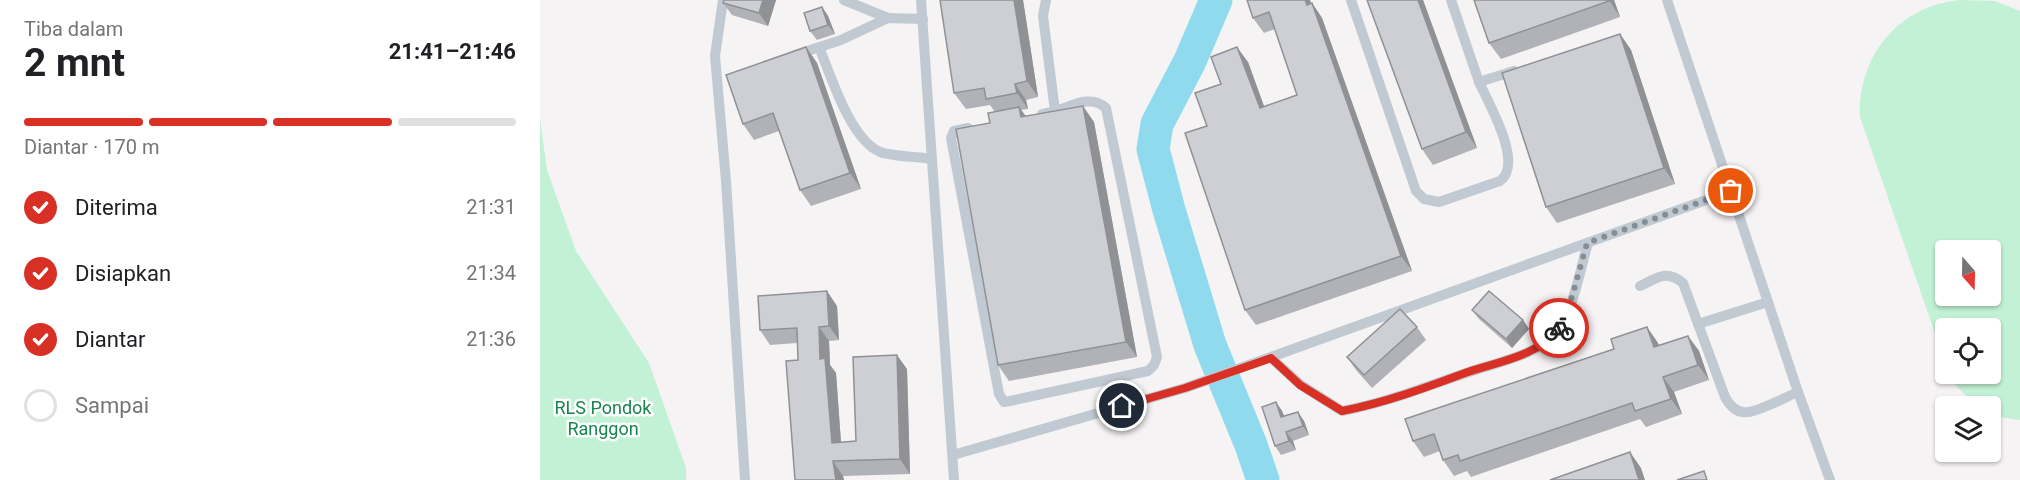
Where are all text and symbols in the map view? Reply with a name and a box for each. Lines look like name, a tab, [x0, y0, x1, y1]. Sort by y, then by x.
text: Tiba dalam	[24, 17, 123, 41]
text: 21:41–21:46	[389, 39, 516, 64]
text: 2 mnt	[24, 40, 125, 86]
text: Diantar · 170 m	[24, 135, 159, 159]
pin	[1705, 165, 1756, 216]
icon: bag	[1714, 174, 1747, 207]
icon: check	[24, 191, 57, 224]
text: Diterima	[75, 195, 158, 220]
text: 21:31	[466, 195, 516, 219]
north arrow	[1935, 240, 2001, 306]
map controls	[1935, 240, 2001, 462]
icon: check	[24, 257, 57, 290]
text: Disiapkan	[75, 261, 171, 286]
text: 21:34	[466, 261, 516, 285]
courier	[1529, 298, 1589, 358]
icon: bike	[1543, 312, 1576, 345]
button: locate	[1935, 318, 2001, 384]
icon: check	[24, 323, 57, 356]
text: Diantar	[75, 327, 146, 352]
text: 21:36	[466, 327, 516, 351]
pin	[1096, 380, 1147, 431]
icon: home	[1105, 389, 1138, 422]
text: Sampai	[75, 393, 149, 418]
button: layers	[1935, 396, 2001, 462]
park label: RLS Pondok Ranggon	[555, 397, 652, 439]

